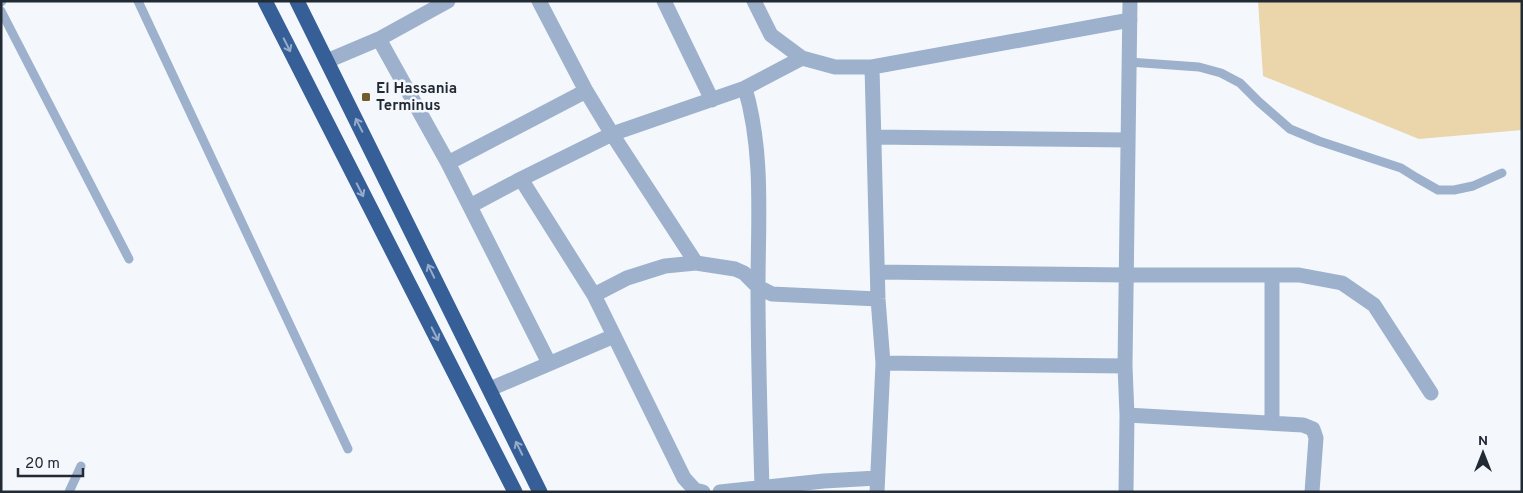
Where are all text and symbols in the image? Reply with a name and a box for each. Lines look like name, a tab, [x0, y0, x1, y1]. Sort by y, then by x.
one-way arrow	[283, 37, 292, 52]
place label: El Hassania Terminus	[376, 80, 457, 116]
marker: El Hassania Terminus	[360, 91, 372, 103]
one-way arrow	[354, 118, 364, 133]
one-way arrow	[356, 182, 365, 197]
one-way arrow	[426, 264, 435, 279]
one-way arrow	[430, 327, 440, 342]
north arrow	[1458, 428, 1508, 478]
text: N	[1478, 433, 1488, 450]
one-way arrow	[513, 441, 523, 456]
scale bar	[18, 446, 82, 478]
text: 20 m	[25, 455, 60, 474]

